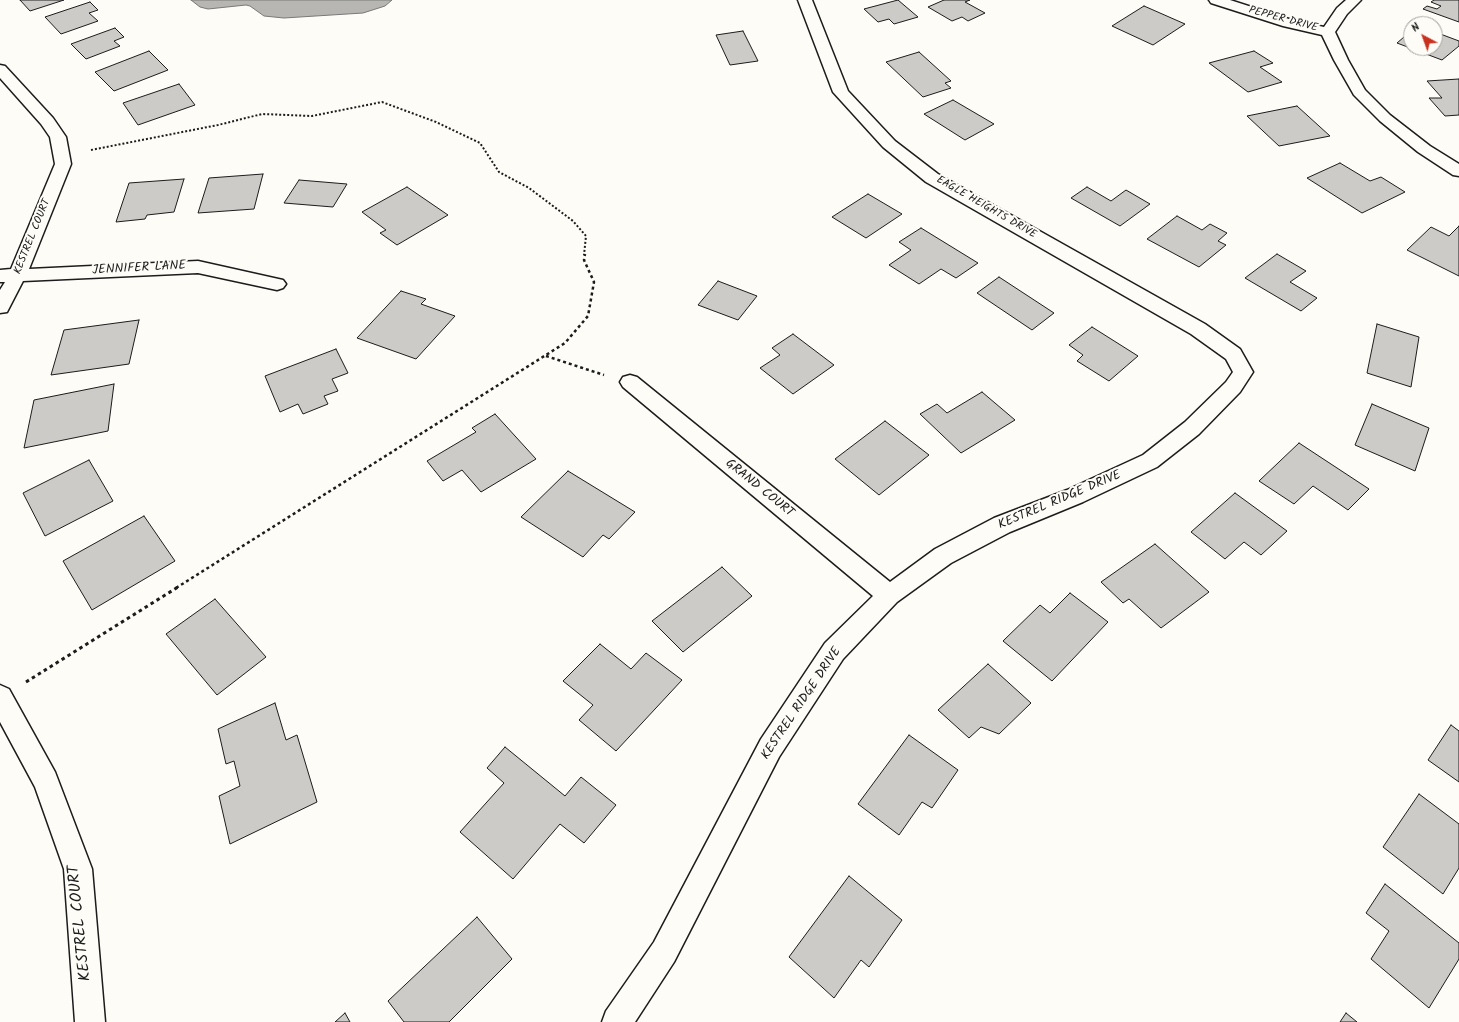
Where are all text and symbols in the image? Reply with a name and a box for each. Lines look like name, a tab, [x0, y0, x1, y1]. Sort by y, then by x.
street label: PEPPER DRIVE	[1247, 4, 1319, 36]
north arrow	[1403, 16, 1443, 56]
text: N	[1407, 19, 1424, 37]
street label: EAGLE HEIGHTS DRIVE	[934, 174, 1038, 242]
street label: KESTREL COURT	[12, 197, 54, 277]
street label: JENNIFER LANE	[92, 259, 186, 279]
street label: GRAND COURT	[721, 457, 797, 521]
street label: KESTREL RIDGE DRIVE	[996, 468, 1124, 534]
street label: KESTREL RIDGE DRIVE	[759, 645, 845, 763]
street label: KESTREL COURT	[65, 864, 97, 982]

